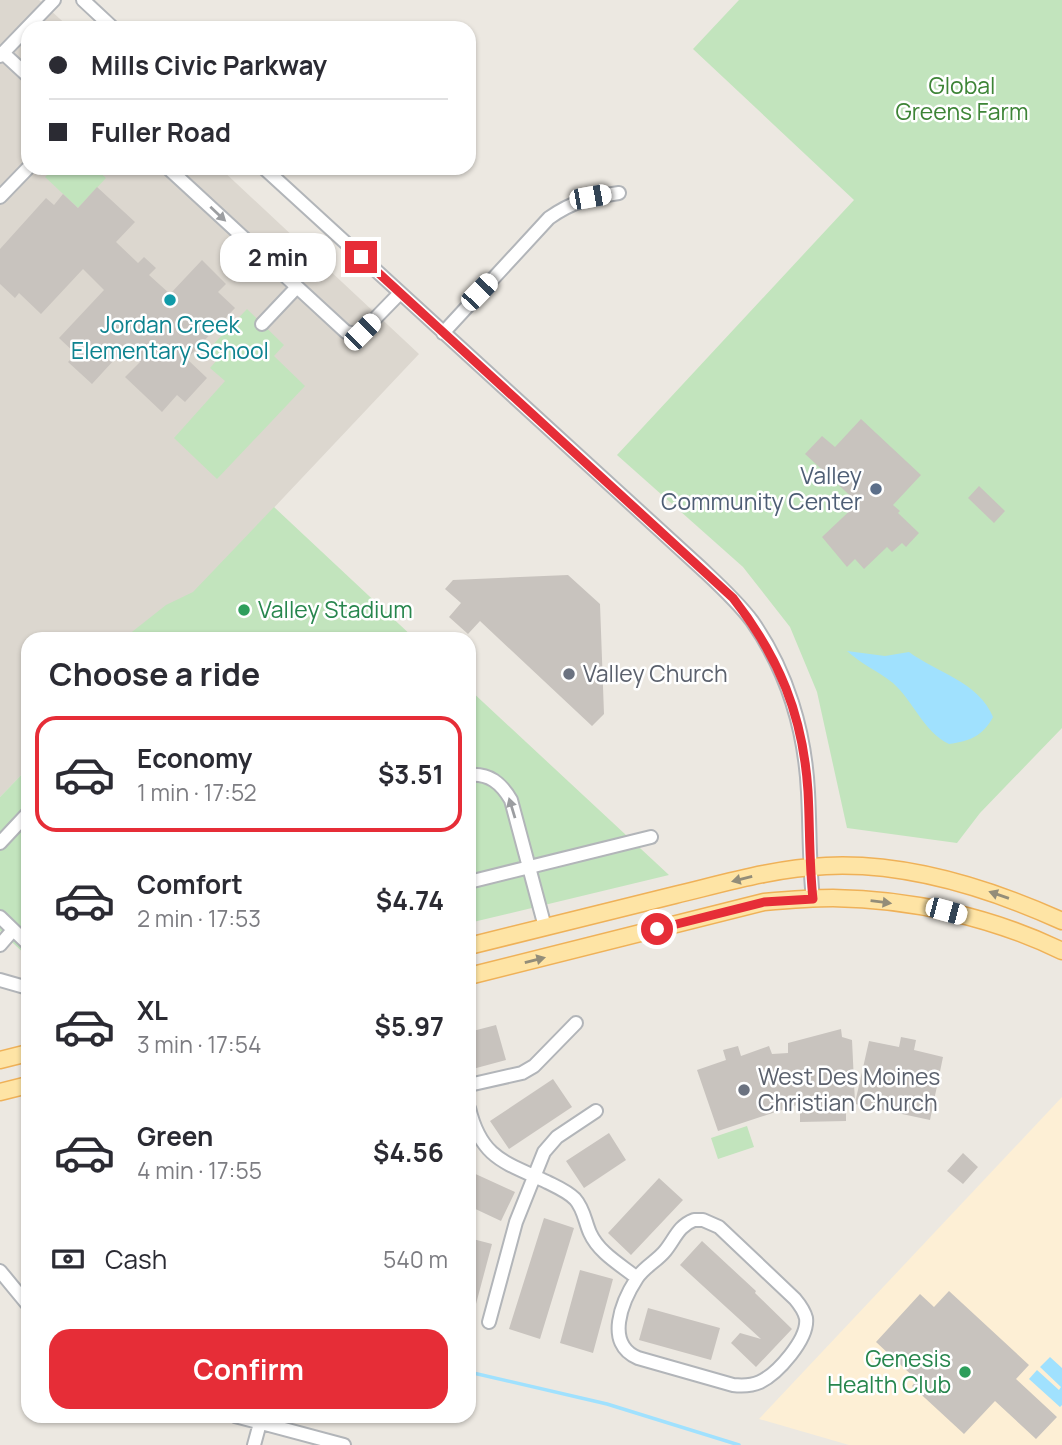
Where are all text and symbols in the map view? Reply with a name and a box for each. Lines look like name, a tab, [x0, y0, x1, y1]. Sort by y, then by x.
text: Mills Civic Parkway	[91, 47, 327, 83]
park label: Global Greens Farm	[896, 69, 1028, 127]
text: Fuller Road	[91, 114, 231, 150]
car	[568, 183, 613, 211]
one-way arrow	[209, 206, 226, 222]
callout: 2 min	[221, 232, 336, 282]
text: 2 min	[248, 241, 308, 273]
route end	[345, 241, 377, 273]
car	[457, 270, 502, 314]
marker: Jordan Creek Elementary School	[162, 292, 178, 308]
place label: Jordan Creek Elementary School	[71, 308, 269, 366]
car	[340, 310, 385, 354]
place label: Valley Community Center	[661, 459, 862, 517]
marker: Valley Community Center	[868, 481, 884, 497]
place label: Valley Stadium	[258, 593, 413, 625]
marker: Valley Stadium	[236, 602, 252, 618]
text: Choose a ride	[49, 652, 260, 696]
place label: Valley Church	[583, 657, 728, 689]
marker: Valley Church	[561, 666, 577, 682]
text: Economy	[137, 740, 252, 776]
icon: car	[53, 743, 116, 806]
text: $3.51	[378, 756, 444, 792]
text: 1 min · 17:52	[137, 776, 257, 808]
one-way arrow	[507, 798, 517, 819]
text: Comfort	[137, 866, 243, 902]
icon: car	[53, 869, 116, 932]
one-way arrow	[731, 874, 753, 885]
text: $4.74	[376, 882, 444, 918]
one-way arrow	[988, 889, 1009, 900]
car	[923, 895, 970, 927]
one-way arrow	[870, 897, 892, 908]
text: 2 min · 17:53	[137, 902, 261, 934]
route start	[641, 913, 673, 945]
one-way arrow	[524, 954, 546, 965]
text: XL	[137, 992, 168, 1028]
icon: car	[53, 995, 116, 1058]
text: $5.97	[375, 1008, 444, 1044]
text: 3 min · 17:54	[137, 1028, 262, 1060]
place label: West Des Moines Christian Church	[758, 1060, 940, 1118]
marker: West Des Moines Christian Church	[736, 1082, 752, 1098]
text: Green	[137, 1118, 213, 1154]
icon: car	[53, 1121, 116, 1184]
text: $4.56	[373, 1134, 444, 1170]
text: 4 min · 17:55	[137, 1154, 262, 1186]
icon: cash	[49, 1240, 87, 1278]
text: Cash	[105, 1241, 167, 1277]
text: 540 m	[383, 1243, 448, 1275]
button: Confirm	[49, 1329, 448, 1409]
place label: Genesis Health Club	[827, 1342, 951, 1400]
marker: Genesis Health Club	[957, 1364, 973, 1380]

